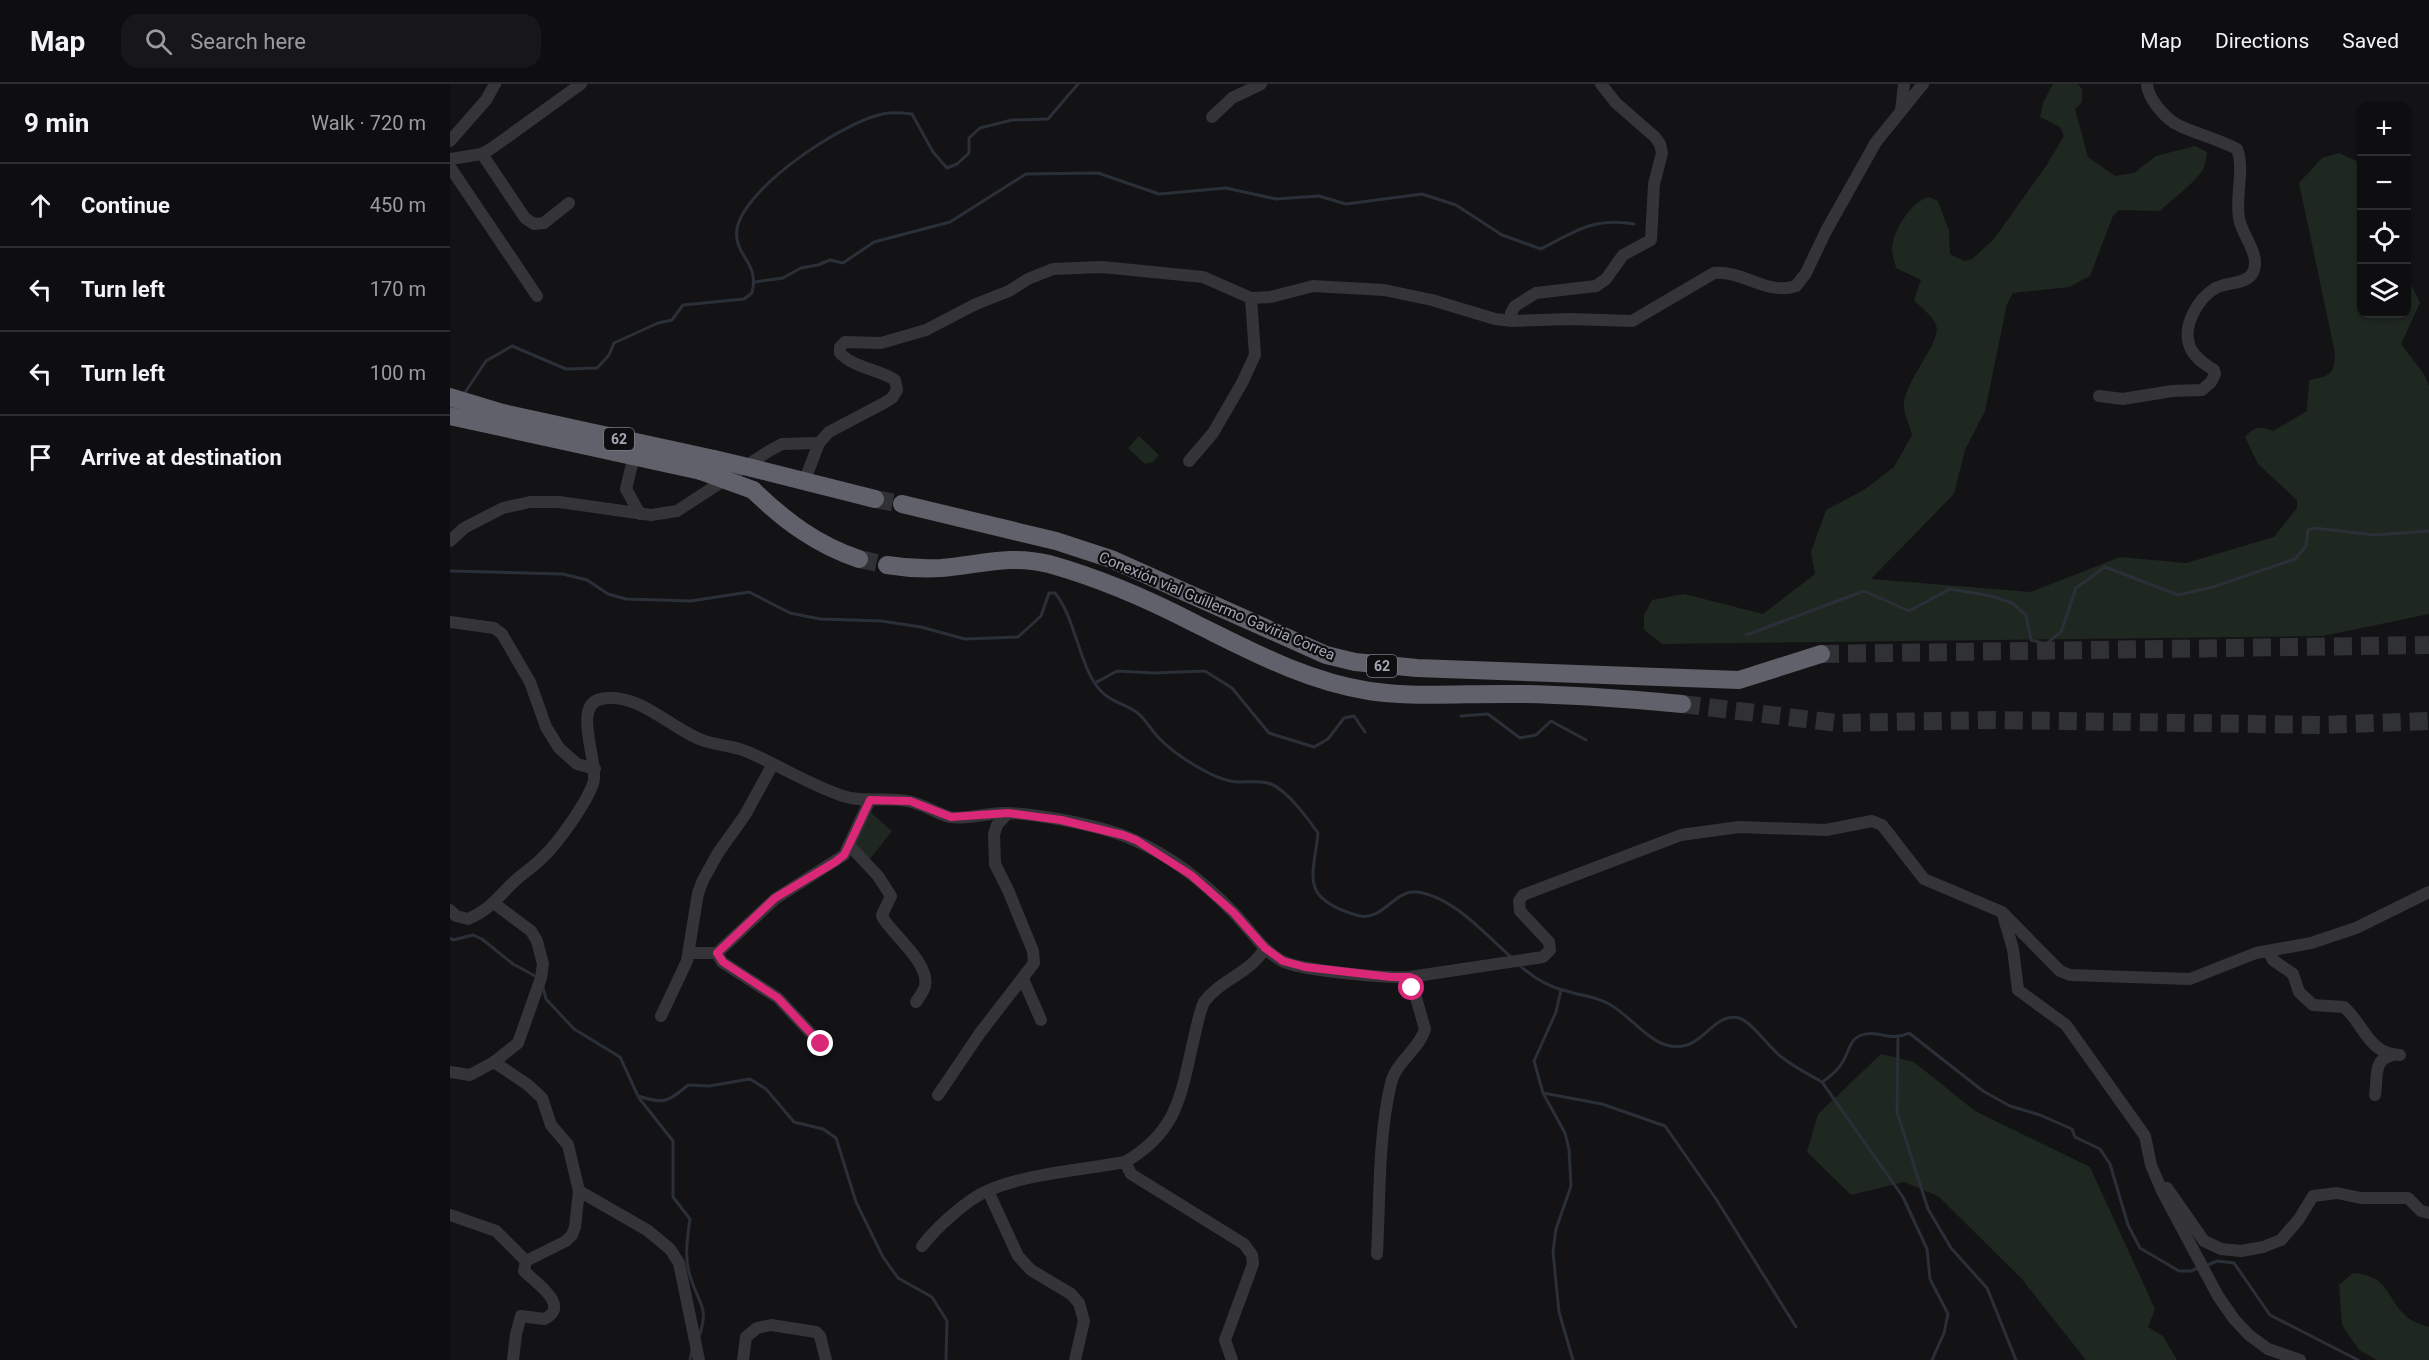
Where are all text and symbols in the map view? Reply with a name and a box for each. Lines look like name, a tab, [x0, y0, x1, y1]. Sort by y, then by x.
search box	[121, 14, 541, 68]
text: Map	[30, 25, 85, 58]
icon: search	[142, 25, 175, 58]
text: Search here	[190, 29, 306, 54]
text: Map	[2140, 29, 2182, 53]
text: Directions	[2215, 29, 2309, 53]
text: Saved	[2342, 29, 2399, 53]
map controls	[2357, 102, 2411, 318]
button: +	[2357, 102, 2411, 156]
text: 9 min	[24, 108, 89, 138]
text: Walk · 720 m	[311, 111, 426, 135]
button: −	[2357, 156, 2411, 210]
icon: ahead	[24, 189, 57, 222]
text: Continue	[81, 193, 170, 218]
text: 450 m	[370, 193, 426, 217]
button: locate	[2357, 210, 2411, 264]
button: layers	[2357, 264, 2411, 318]
icon: left	[24, 273, 57, 306]
text: Turn left	[81, 277, 165, 302]
text: 170 m	[370, 277, 426, 301]
icon: left	[24, 357, 57, 390]
text: Turn left	[81, 361, 165, 386]
text: 100 m	[370, 361, 426, 385]
road number: 62	[604, 428, 634, 450]
icon: arrive	[24, 441, 57, 474]
text: Arrive at destination	[81, 445, 282, 470]
street label: Conexión vial Guillermo Gaviria Correa	[1096, 548, 1338, 664]
road number: 62	[1367, 655, 1397, 677]
route start	[1398, 974, 1424, 1000]
route end	[807, 1030, 833, 1056]

